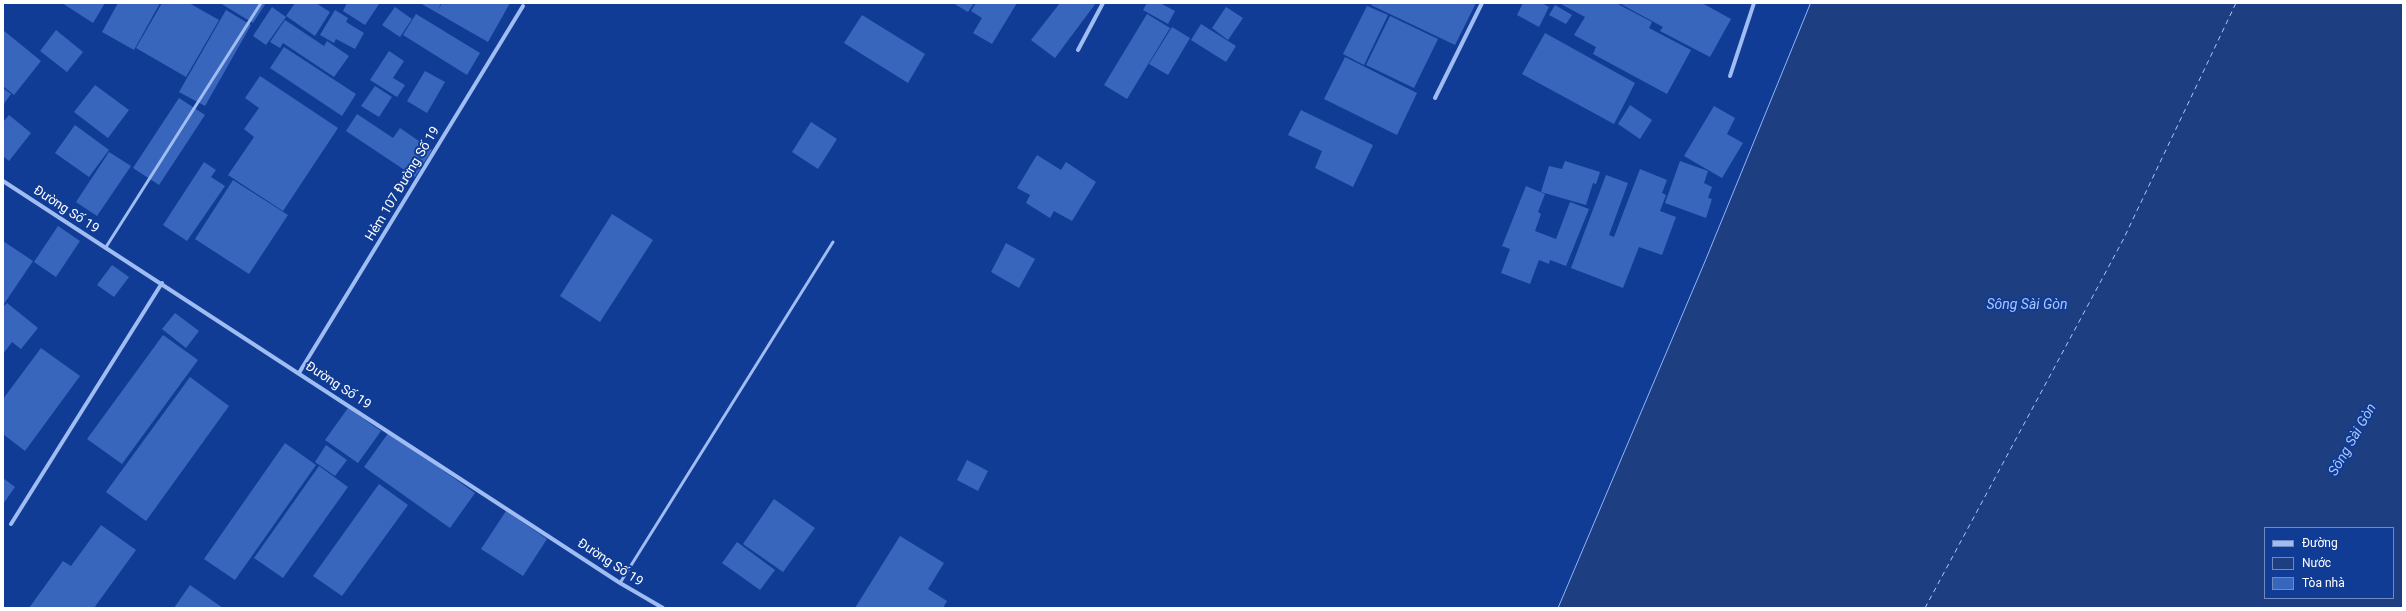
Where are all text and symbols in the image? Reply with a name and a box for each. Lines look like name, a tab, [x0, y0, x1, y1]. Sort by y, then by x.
street label: Hẻm 107 Đường Số 19	[363, 124, 443, 244]
street label: Đường Số 19	[30, 183, 102, 237]
water label: Sông Sài Gòn	[1986, 297, 2068, 313]
street label: Đường Số 19	[302, 359, 374, 413]
water label: Sông Sài Gòn	[2325, 401, 2381, 479]
legend	[2264, 527, 2394, 599]
street label: Đường Số 19	[574, 536, 646, 590]
text: Đường	[2302, 536, 2338, 550]
text: Nước	[2302, 556, 2331, 570]
text: Tòa nhà	[2302, 576, 2345, 590]

